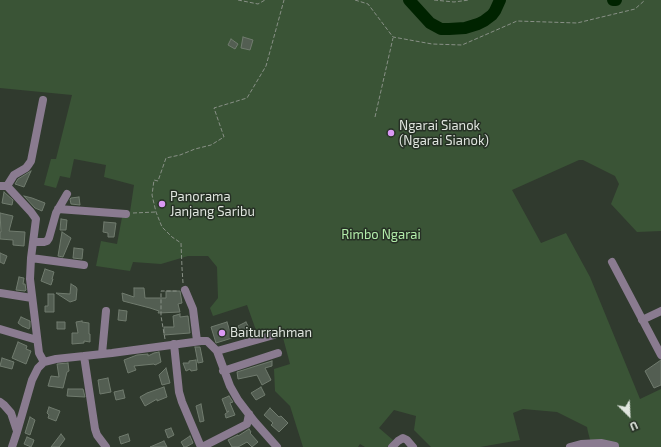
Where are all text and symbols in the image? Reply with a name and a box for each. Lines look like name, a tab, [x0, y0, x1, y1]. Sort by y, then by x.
place label: Ngarai Sianok (Ngarai Sianok)	[399, 118, 489, 149]
marker: Ngarai Sianok (Ngarai Sianok)	[386, 128, 396, 138]
place label: Panorama Janjang Saribu	[170, 189, 255, 220]
marker: Panorama Janjang Saribu	[157, 199, 167, 209]
park label: Rimbo Ngarai	[341, 227, 421, 243]
place label: Baiturrahman	[230, 325, 312, 341]
marker: Baiturrahman	[217, 328, 227, 338]
north arrow	[609, 395, 649, 435]
text: U	[628, 419, 640, 434]

